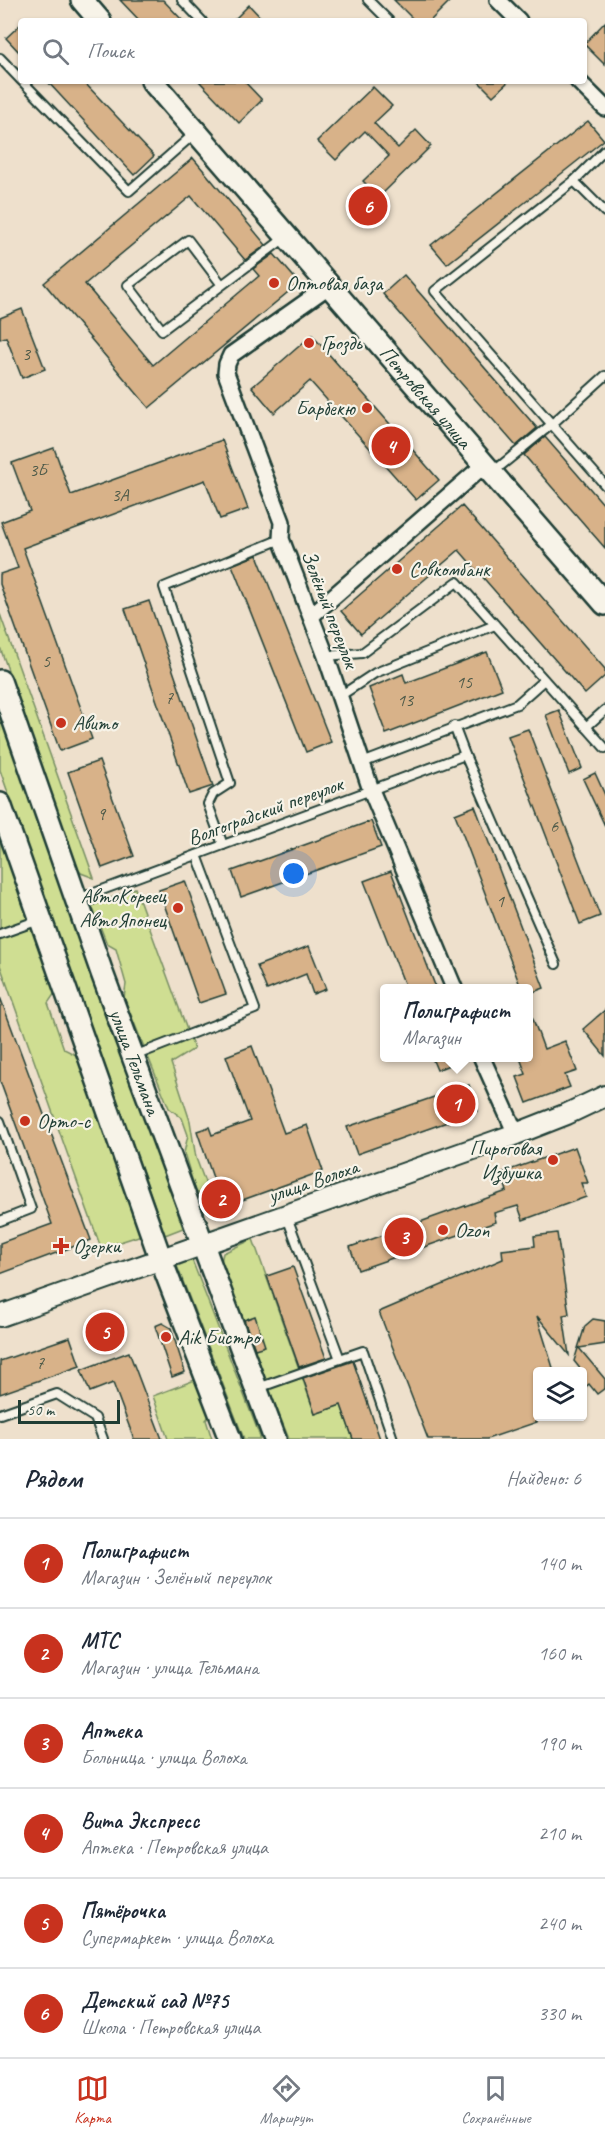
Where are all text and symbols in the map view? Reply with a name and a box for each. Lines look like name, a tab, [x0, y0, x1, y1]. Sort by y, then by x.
search box	[18, 18, 587, 84]
icon: search	[39, 35, 72, 68]
text: Поиск	[87, 37, 133, 65]
pin: 6	[348, 184, 388, 228]
place label: Оптовая база	[286, 270, 384, 296]
marker: Оптовая база	[267, 276, 281, 290]
place label: Гроздь	[321, 330, 363, 356]
marker: Гроздь	[302, 336, 316, 350]
street label: Петровская улица	[374, 340, 479, 455]
house number: 3	[22, 343, 32, 365]
place label: Барбекю	[295, 395, 356, 421]
marker: Барбекю	[360, 401, 374, 415]
pin: 4	[372, 424, 410, 468]
house number: 3Б	[29, 459, 49, 481]
house number: 3А	[111, 484, 130, 506]
street label: Зелёный переулок	[296, 546, 365, 674]
place label: Совкомбанк	[409, 556, 491, 582]
marker: Совкомбанк	[390, 562, 404, 576]
house number: 5	[42, 650, 51, 672]
house number: 15	[456, 671, 473, 693]
house number: 7	[165, 687, 174, 709]
house number: 13	[397, 689, 415, 711]
place label: Авито	[73, 710, 120, 736]
marker: Авито	[54, 716, 68, 730]
street label: Волгоградский переулок	[184, 770, 348, 851]
house number: 9	[97, 803, 107, 825]
house number: 6	[550, 815, 559, 837]
your location	[279, 859, 308, 888]
place label: АвтоКореец АвтоЯпонец	[79, 883, 167, 933]
house number: 1	[496, 890, 505, 912]
marker: АвтоКореец АвтоЯпонец	[171, 901, 185, 915]
popup	[380, 984, 533, 1062]
text: Полиграфист	[403, 997, 511, 1025]
street label: улица Тельмана	[103, 1003, 167, 1121]
text: Магазин	[403, 1025, 461, 1050]
pin: 1	[436, 1082, 476, 1126]
place label: Орто-с	[37, 1108, 92, 1134]
marker: Орто-с	[18, 1114, 32, 1128]
place label: Пироговая Избушка	[470, 1135, 543, 1186]
street label: улица Волоха	[263, 1153, 364, 1209]
marker: Пироговая Избушка	[546, 1153, 560, 1167]
pin: 2	[202, 1176, 240, 1222]
pin: 3	[384, 1214, 424, 1260]
place label: Ozon	[455, 1217, 490, 1243]
marker: Ozon	[436, 1223, 450, 1237]
place label: Озерки	[73, 1233, 123, 1260]
marker: Озерки	[54, 1239, 68, 1253]
pin: 5	[86, 1310, 124, 1354]
place label: Aik Бистро	[178, 1324, 262, 1350]
marker: Aik Бистро	[159, 1330, 173, 1344]
house number: 7	[36, 1352, 45, 1374]
map controls	[533, 1367, 587, 1421]
button: layers	[533, 1367, 587, 1421]
scale bar	[18, 1397, 120, 1424]
text: 50 m	[27, 1400, 54, 1420]
text: Рядом	[24, 1462, 82, 1495]
text: Найдено: 6	[506, 1466, 581, 1491]
text: Полиграфист	[81, 1537, 189, 1565]
text: 1	[39, 1551, 48, 1576]
text: 140 m	[538, 1551, 581, 1576]
text: Магазин · Зелёный переулок	[81, 1565, 271, 1590]
text: МТС	[81, 1627, 119, 1655]
text: 2	[39, 1641, 48, 1666]
text: 160 m	[538, 1641, 581, 1666]
text: Магазин · улица Тельмана	[81, 1655, 259, 1680]
text: Аптека	[81, 1717, 142, 1745]
text: 3	[39, 1731, 48, 1756]
text: 190 m	[538, 1731, 581, 1756]
text: Больница · улица Волоха	[81, 1745, 247, 1770]
text: Вита Экспресс	[81, 1807, 199, 1835]
text: 4	[39, 1821, 48, 1846]
text: 210 m	[538, 1821, 581, 1846]
text: Аптека · Петровская улица	[81, 1835, 268, 1860]
text: Пятёрочка	[81, 1897, 165, 1925]
text: 5	[39, 1911, 48, 1936]
text: 240 m	[538, 1911, 581, 1936]
text: Супермаркет · улица Волоха	[81, 1925, 273, 1950]
text: Детский сад №75	[81, 1987, 228, 2015]
text: 6	[39, 2001, 48, 2026]
text: 330 m	[538, 2001, 581, 2026]
text: Школа · Петровская улица	[81, 2015, 260, 2040]
tab: Карта	[74, 2072, 111, 2128]
tab: Маршрут	[260, 2072, 312, 2128]
tab: Сохранённые	[461, 2072, 531, 2128]

